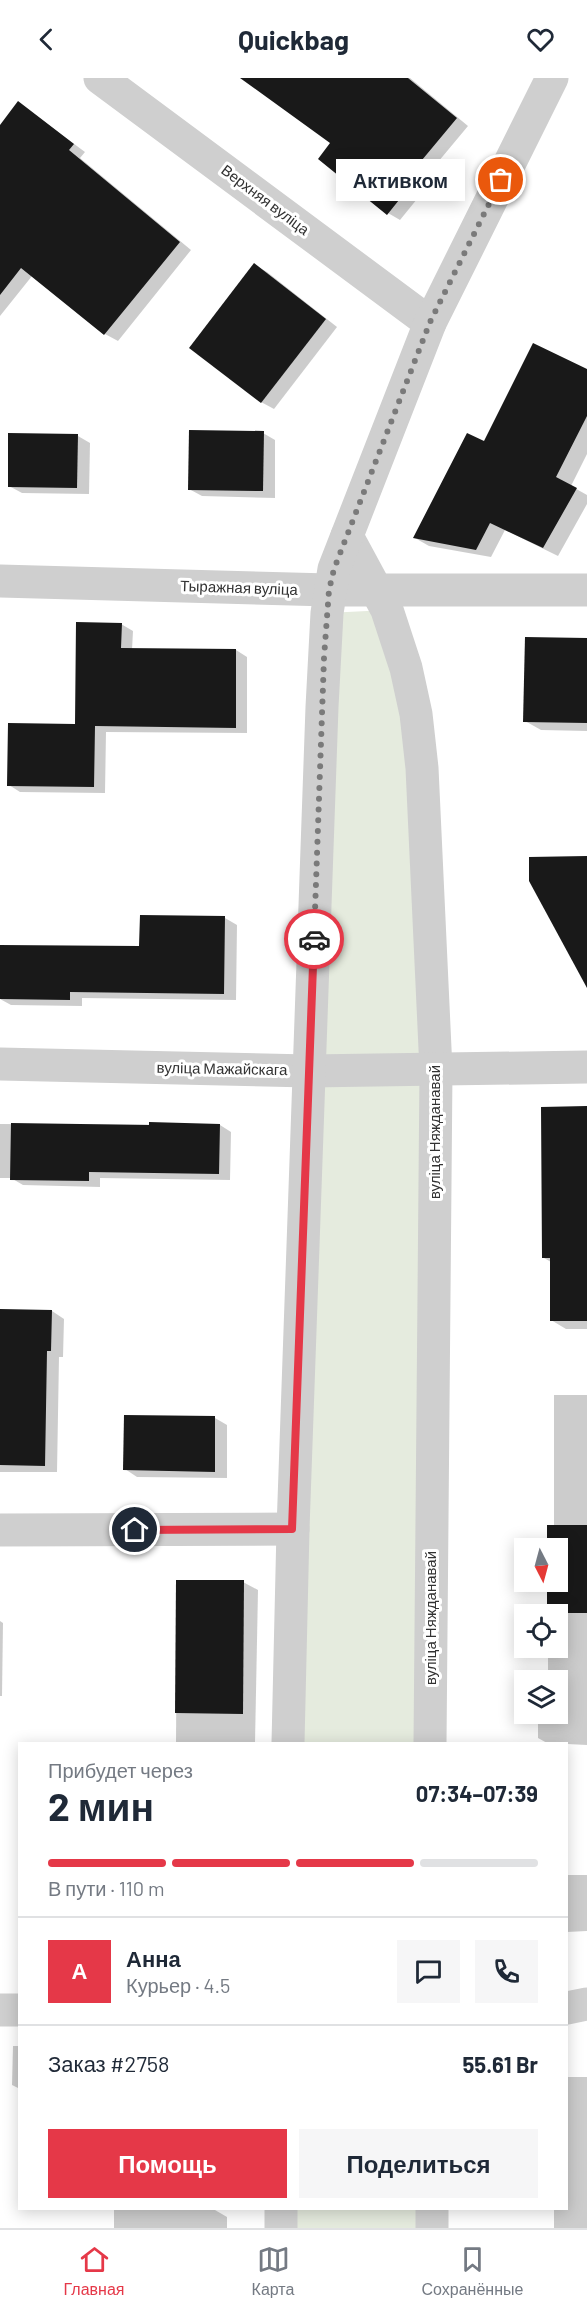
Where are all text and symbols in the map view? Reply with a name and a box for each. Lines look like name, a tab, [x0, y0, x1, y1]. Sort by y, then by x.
icon: back	[30, 23, 63, 56]
text: Quickbag	[238, 23, 349, 55]
icon: heart	[524, 23, 557, 56]
pin	[475, 154, 526, 205]
callout: Активком	[336, 159, 465, 201]
street label: Верхняя вуліца	[218, 160, 314, 238]
icon: bag	[484, 163, 517, 196]
text: Активком	[353, 168, 448, 192]
street label: Тыражная вуліца	[180, 576, 299, 598]
courier	[284, 909, 344, 969]
icon: car	[298, 923, 331, 956]
street label: вуліца Мажайскага	[156, 1058, 288, 1078]
street label: вуліца Няжданавай	[425, 1065, 443, 1199]
pin	[109, 1504, 160, 1555]
icon: home	[118, 1513, 151, 1546]
north arrow	[514, 1538, 568, 1592]
map controls	[514, 1538, 568, 1724]
street label: вуліца Няжданавай	[421, 1551, 439, 1685]
button: locate	[514, 1604, 568, 1658]
button: layers	[514, 1670, 568, 1724]
text: Прибудет через	[48, 1758, 193, 1782]
text: 07:34–07:39	[416, 1780, 538, 1806]
text: 2 мин	[48, 1782, 154, 1829]
text: В пути · 110 m	[48, 1876, 165, 1900]
button: chat	[397, 1940, 460, 2003]
button: phone	[475, 1940, 538, 2003]
text: Анна	[126, 1945, 181, 1971]
text: А	[72, 1957, 87, 1983]
text: Курьер · 4.5	[126, 1973, 230, 1997]
text: Заказ #2758	[48, 2050, 170, 2076]
text: 55.61 Br	[462, 2051, 538, 2077]
button: Помощь	[48, 2129, 287, 2198]
button: Поделиться	[299, 2129, 538, 2198]
tab: Главная	[64, 2243, 124, 2299]
tab: Карта	[252, 2243, 294, 2299]
tab: Сохранённые	[422, 2243, 523, 2299]

